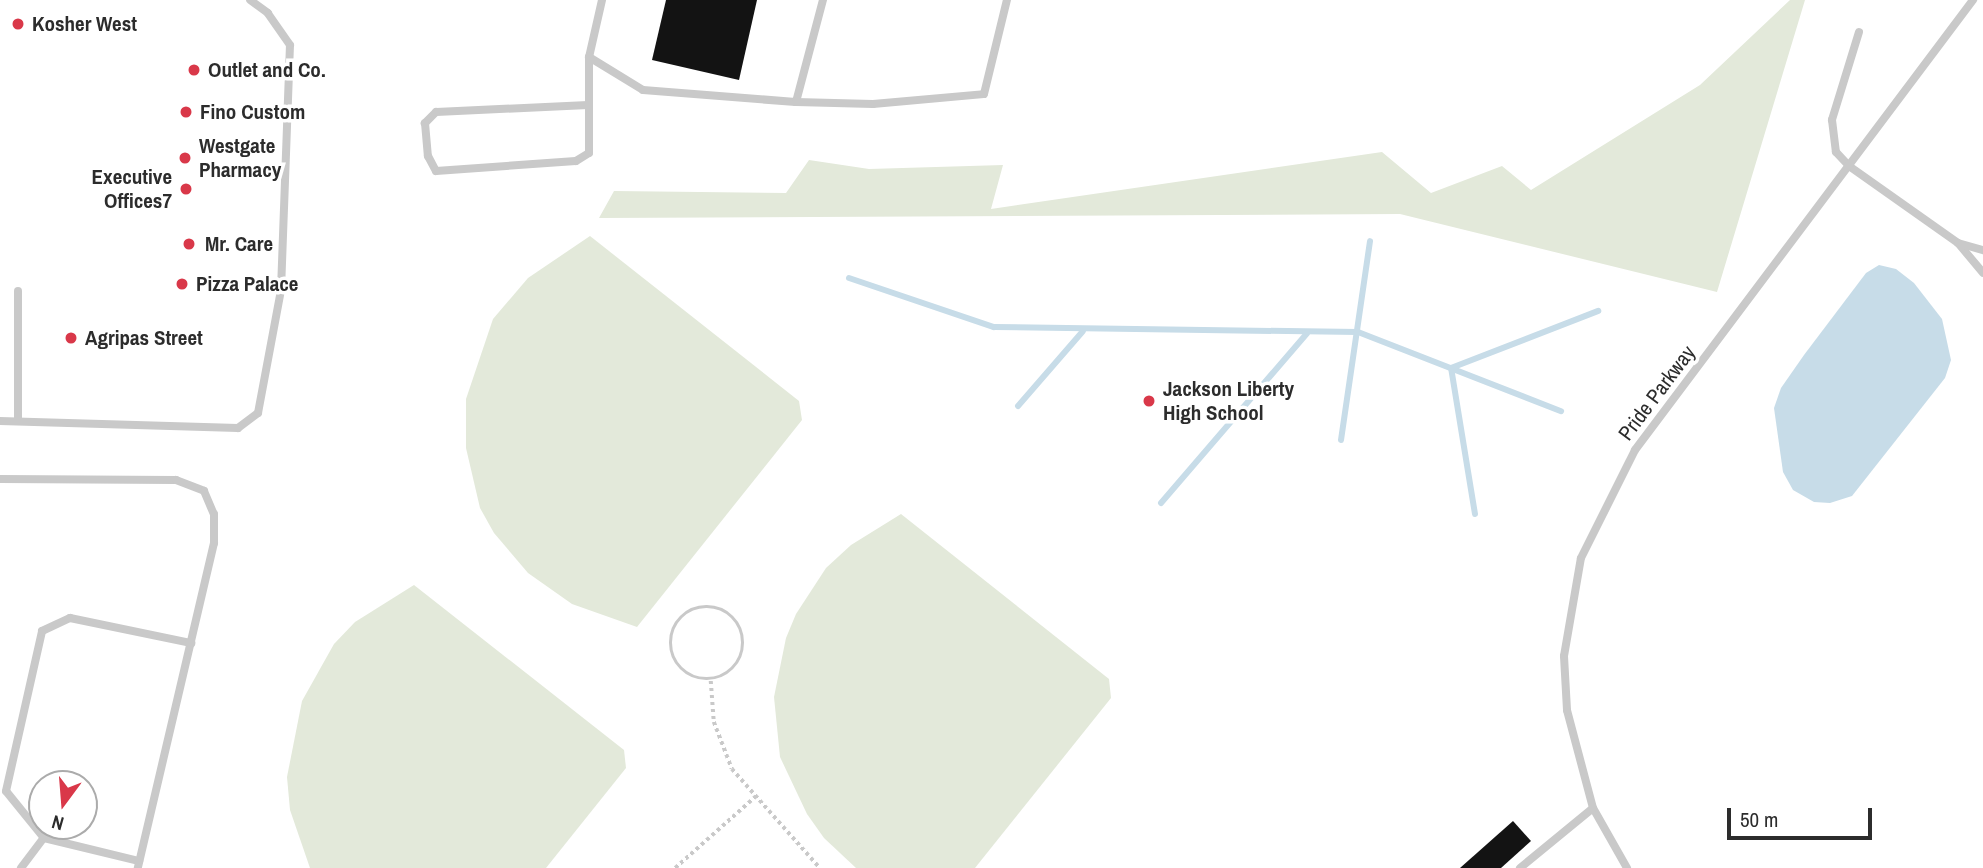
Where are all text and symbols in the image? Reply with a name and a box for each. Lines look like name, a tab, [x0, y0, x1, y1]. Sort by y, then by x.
place label: Kosher West	[32, 11, 137, 37]
marker: Kosher West	[10, 16, 26, 32]
place label: Outlet and Co.	[208, 57, 326, 83]
marker: Outlet and Co.	[186, 62, 202, 78]
place label: Fino Custom	[200, 99, 305, 125]
marker: Fino Custom	[178, 104, 194, 120]
place label: Westgate Pharmacy	[199, 133, 281, 183]
marker: Westgate Pharmacy	[177, 150, 193, 166]
place label: Executive Offices7	[92, 164, 172, 214]
marker: Executive Offices7	[178, 181, 194, 197]
place label: Mr. Care	[205, 231, 273, 257]
marker: Mr. Care	[179, 234, 199, 254]
place label: Pizza Palace	[196, 271, 298, 297]
marker: Pizza Palace	[174, 276, 190, 292]
place label: Agripas Street	[85, 325, 203, 351]
marker: Agripas Street	[63, 330, 79, 346]
street label: Pride Parkway	[1613, 341, 1701, 445]
place label: Jackson Liberty High School	[1163, 376, 1294, 426]
marker: Jackson Liberty High School	[1141, 393, 1157, 409]
north arrow	[28, 770, 98, 840]
scale bar	[1731, 794, 1876, 838]
text: 50 m	[1740, 805, 1778, 834]
text: N	[49, 809, 67, 837]

